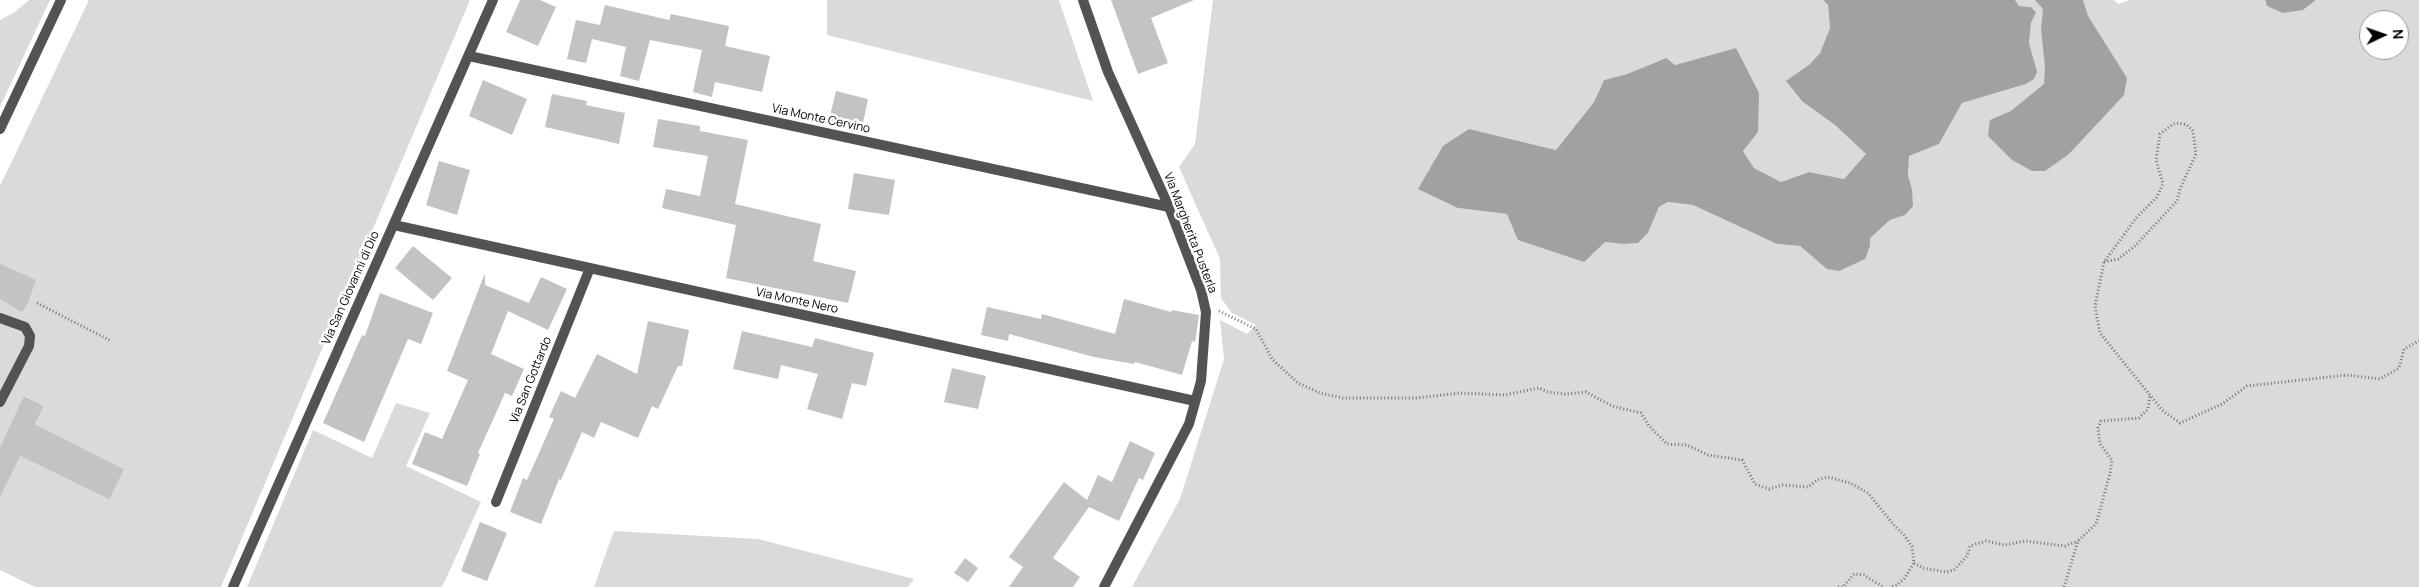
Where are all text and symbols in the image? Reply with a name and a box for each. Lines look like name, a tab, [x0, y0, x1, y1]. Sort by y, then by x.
north arrow	[2359, 10, 2409, 60]
text: N	[2389, 29, 2408, 40]
street label: Via Monte Cervino	[771, 102, 871, 136]
street label: Via Margherita Pusterla	[1160, 171, 1220, 295]
street label: Via San Giovanni di Dio	[319, 229, 383, 347]
street label: Via Monte Nero	[755, 285, 839, 317]
street label: Via San Gottardo	[507, 335, 555, 425]

